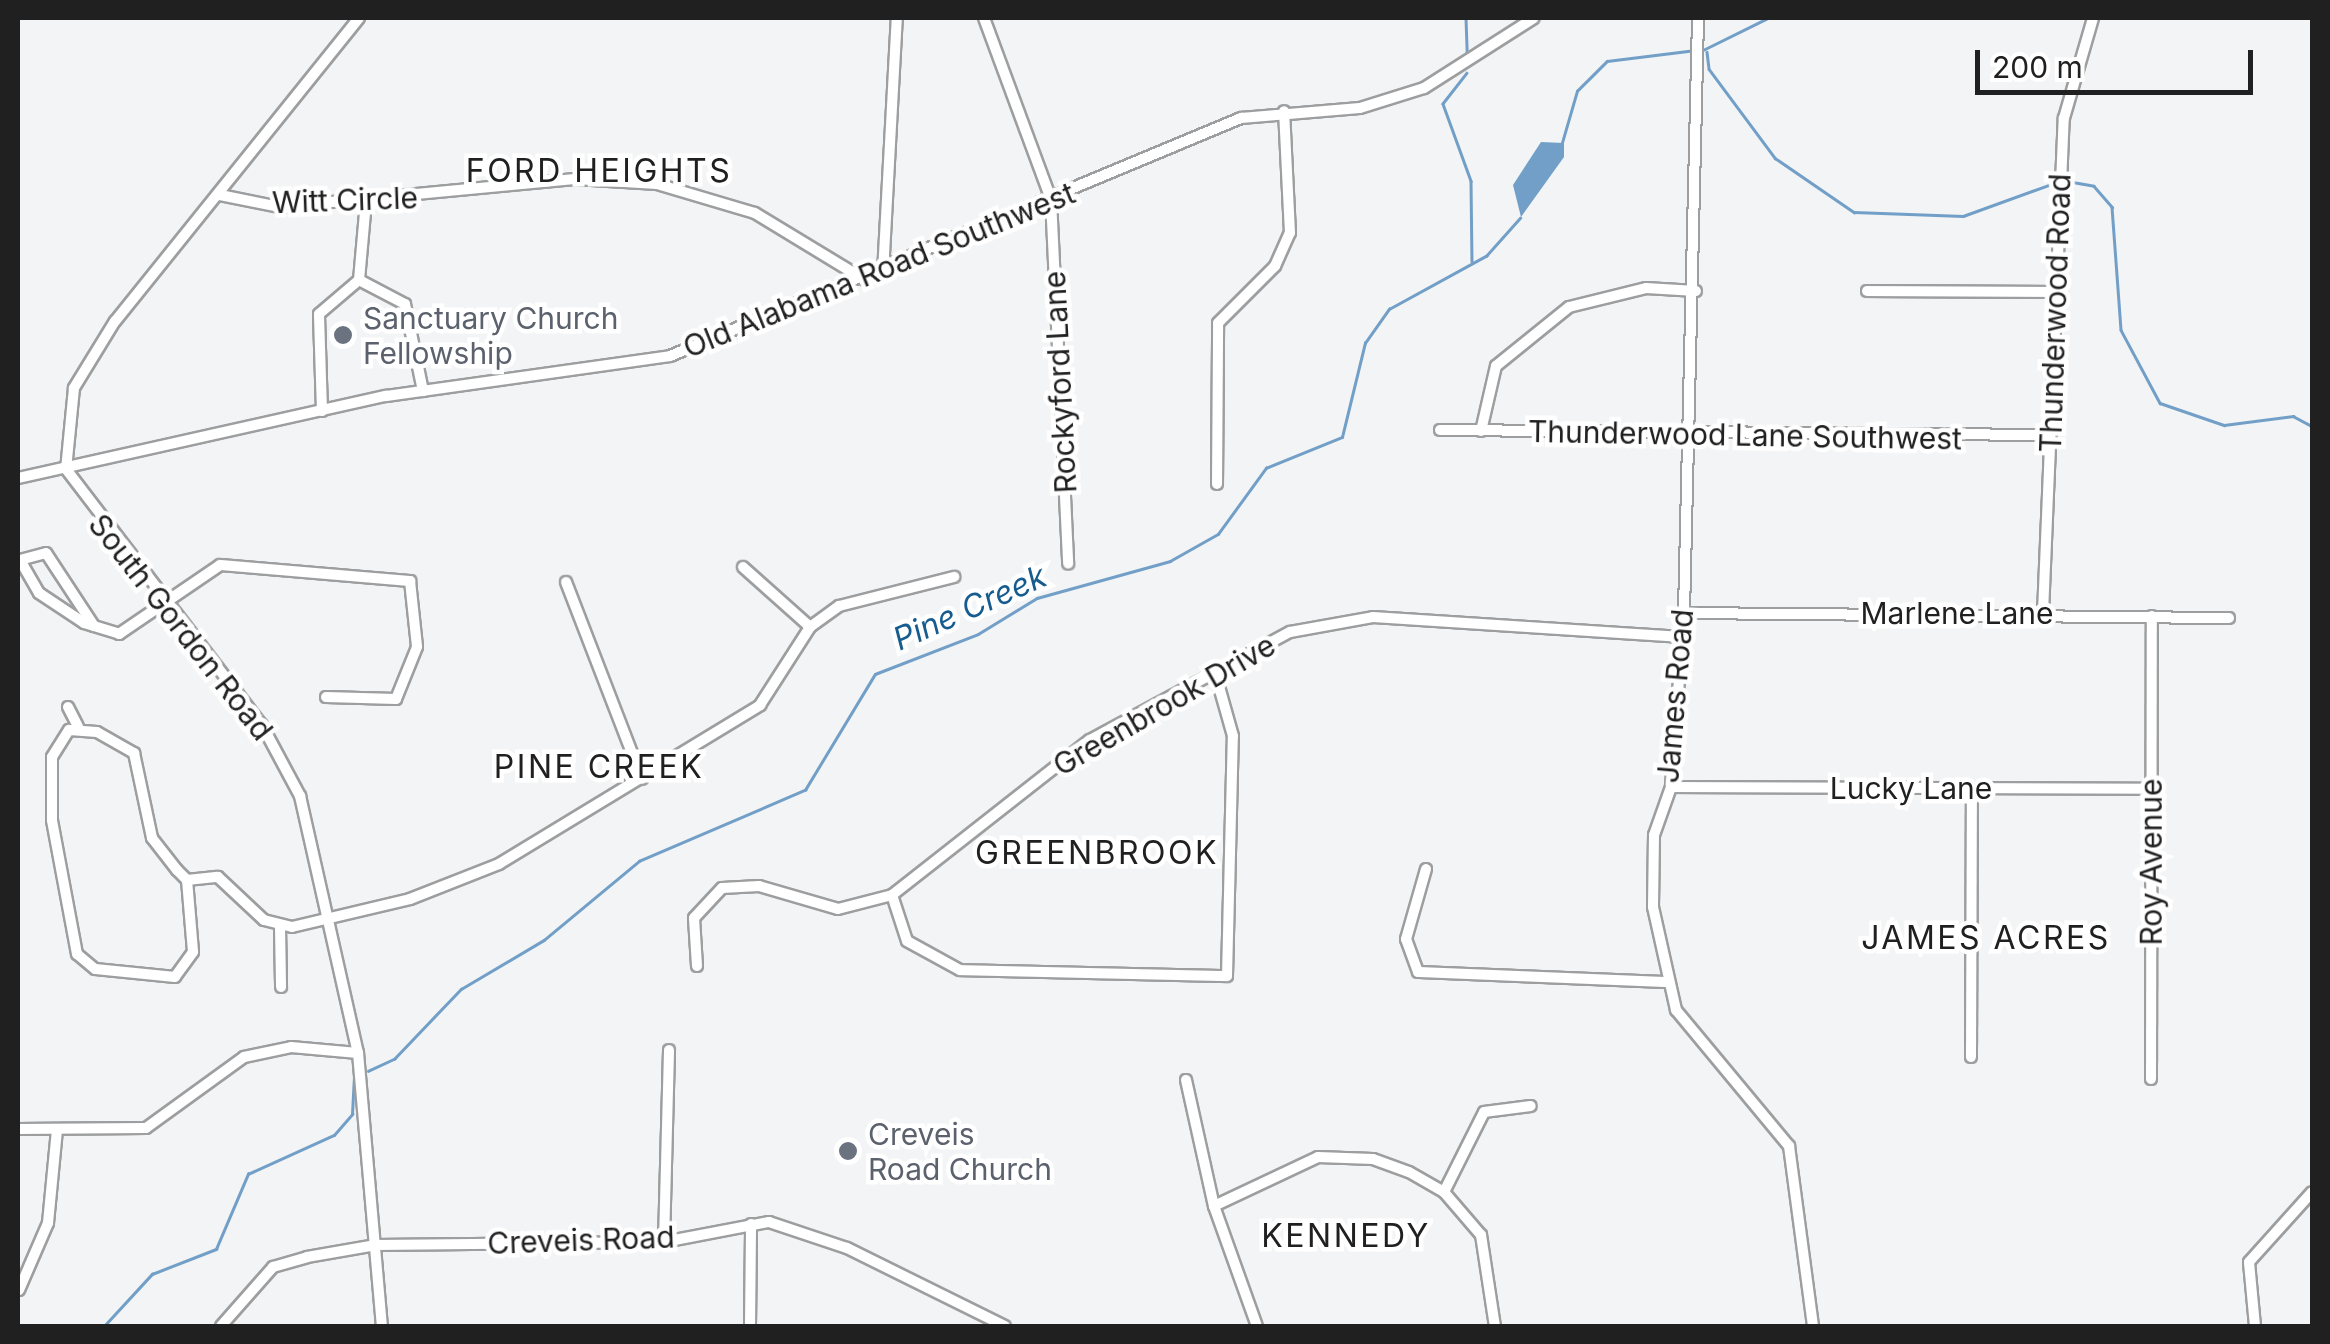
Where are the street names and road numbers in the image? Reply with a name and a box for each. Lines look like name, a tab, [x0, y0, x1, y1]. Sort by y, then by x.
street label: Thunderwood Road	[2032, 173, 2078, 453]
street label: Old Alabama Road Southwest	[678, 175, 1080, 365]
street label: Witt Circle	[271, 179, 419, 221]
street label: Rockyford Lane	[1036, 270, 1084, 494]
street label: Thunderwood Lane Southwest	[1528, 413, 1962, 457]
street label: South Gordon Road	[82, 507, 280, 747]
street label: Marlene Lane	[1860, 595, 2054, 631]
street label: James Road	[1649, 608, 1701, 784]
street label: Greenbrook Drive	[1047, 627, 1281, 783]
street label: Lucky Lane	[1830, 770, 1992, 806]
street label: Roy Avenue	[2133, 779, 2169, 945]
street label: Creveis Road	[487, 1219, 675, 1261]

